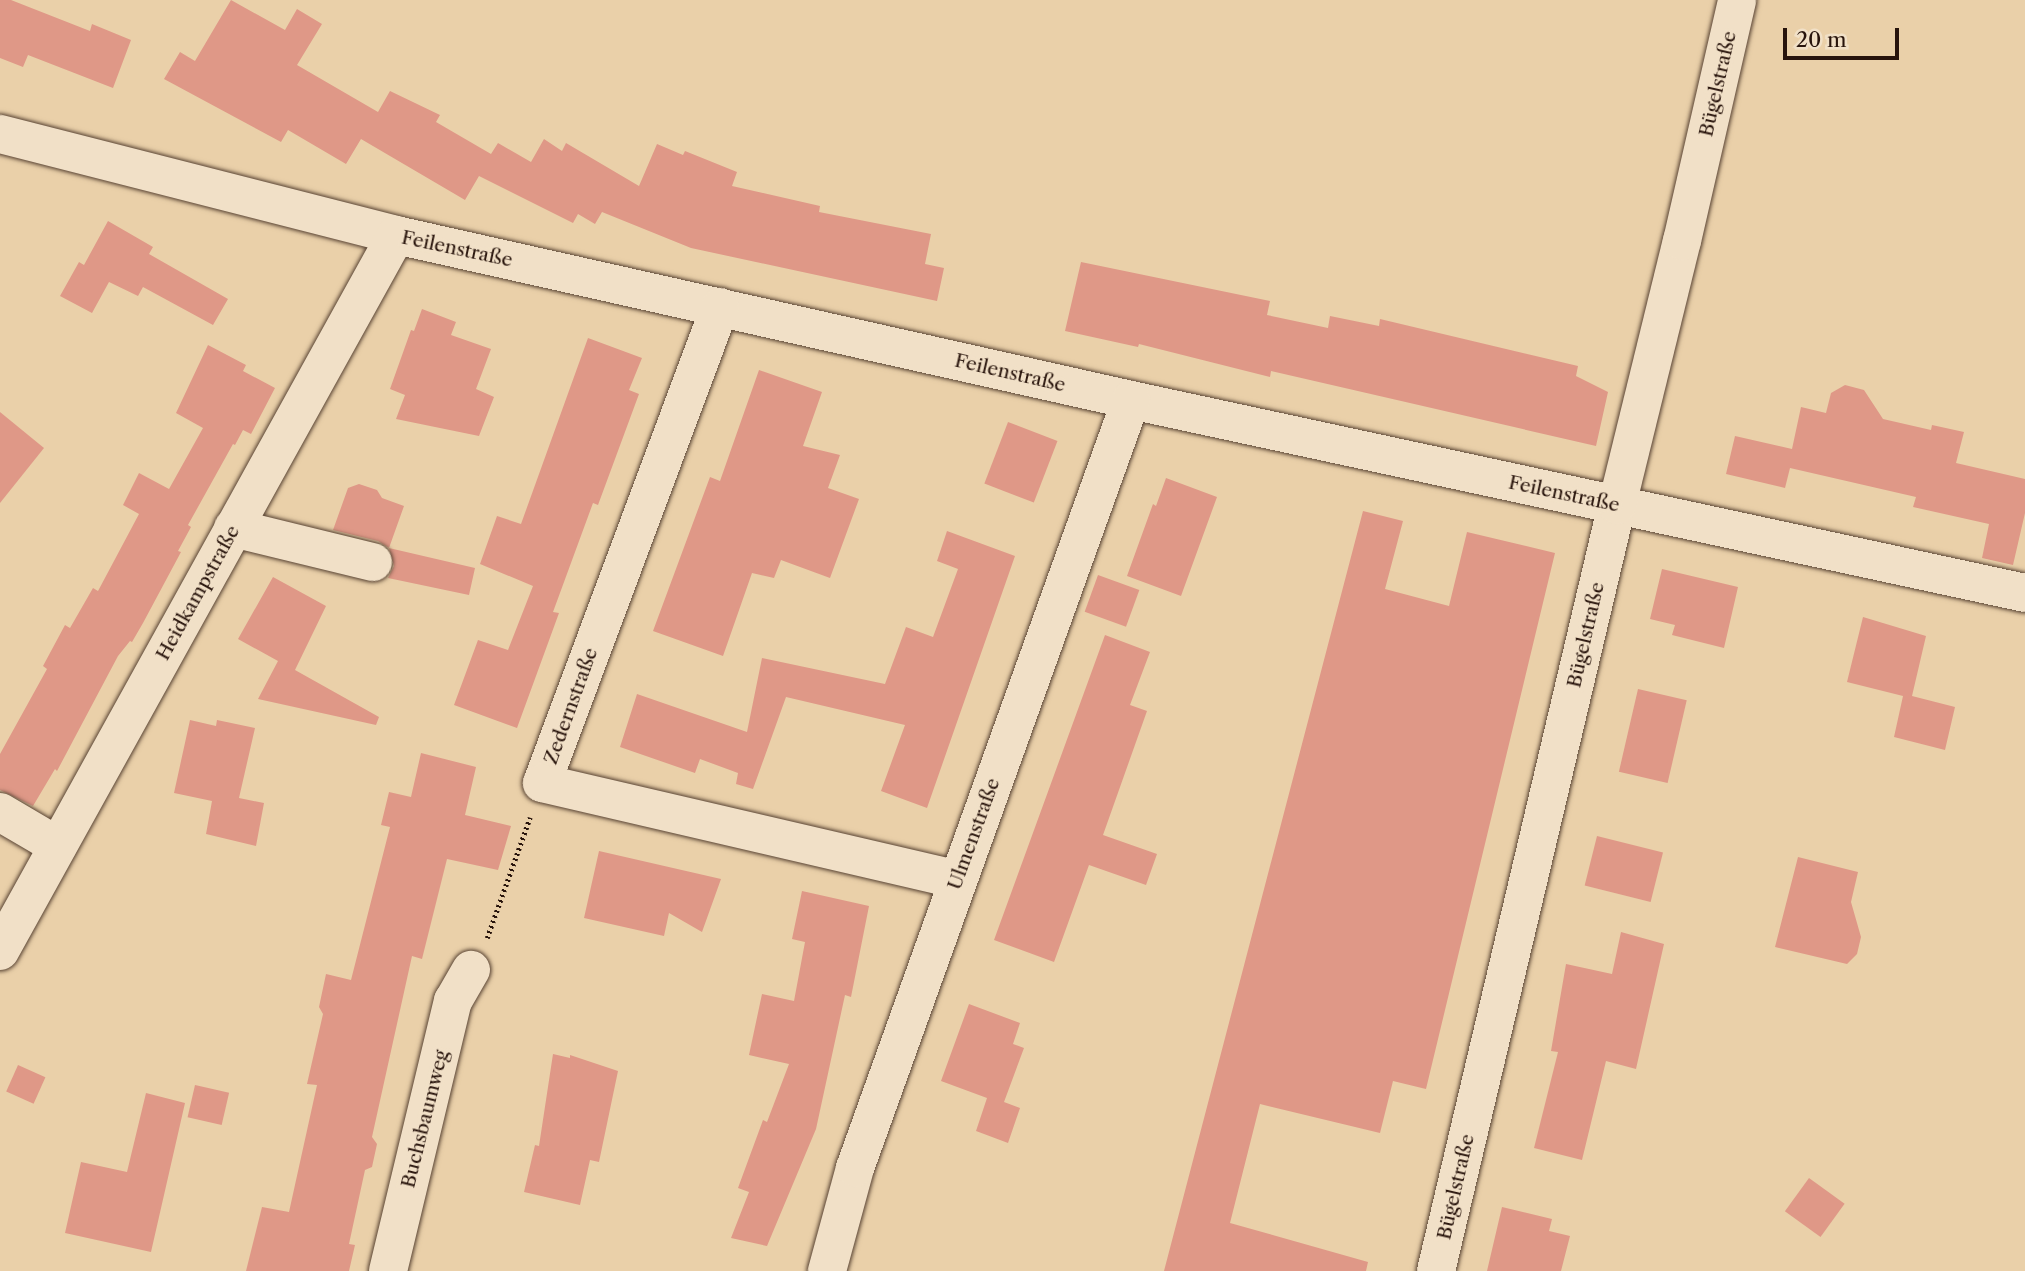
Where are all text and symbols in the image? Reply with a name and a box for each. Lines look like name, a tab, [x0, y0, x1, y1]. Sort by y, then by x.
scale bar	[1787, 14, 1902, 58]
text: 20 m	[1796, 27, 1847, 52]
street label: Bügelstraße	[1695, 29, 1741, 139]
street label: Feilenstraße	[399, 226, 515, 272]
street label: Feilenstraße	[952, 349, 1068, 397]
street label: Feilenstraße	[1506, 471, 1622, 517]
street label: Heidkampstraße	[152, 522, 244, 664]
street label: Bügelstraße	[1563, 580, 1609, 690]
street label: Zedernstraße	[539, 645, 603, 767]
street label: Ulmenstraße	[943, 775, 1005, 893]
street label: Buchsbaumweg	[397, 1048, 453, 1190]
street label: Bügelstraße	[1433, 1132, 1479, 1242]

